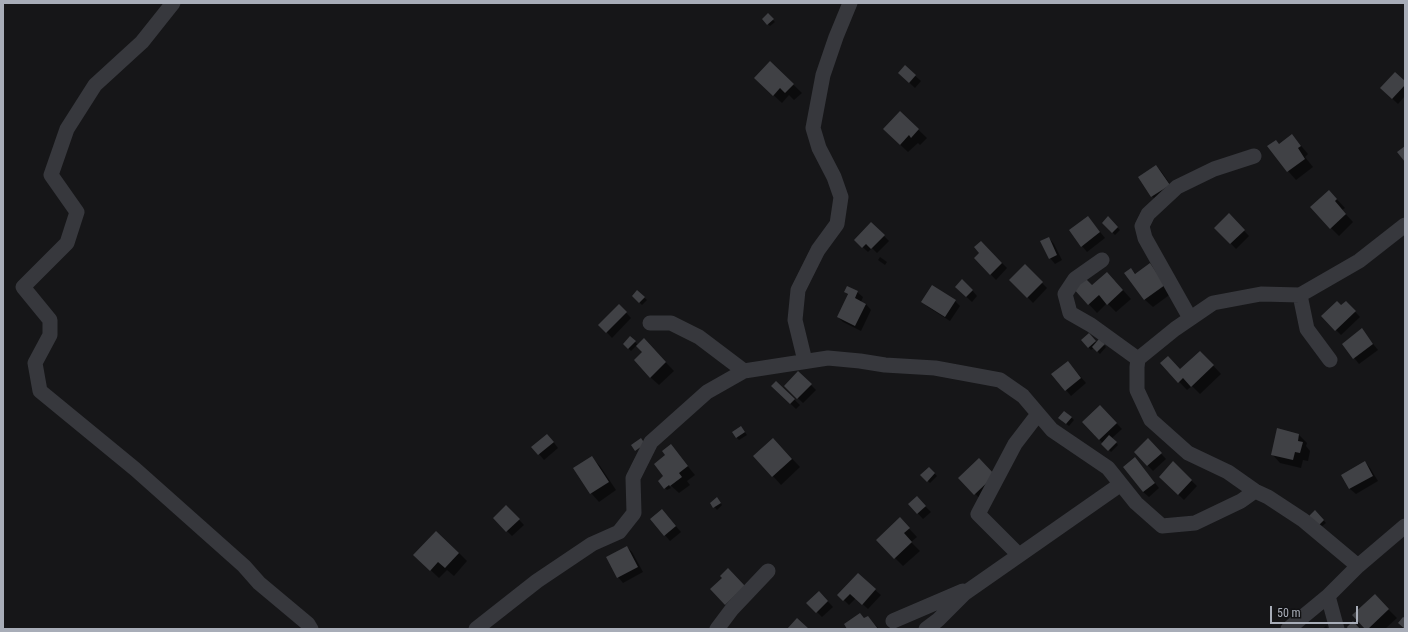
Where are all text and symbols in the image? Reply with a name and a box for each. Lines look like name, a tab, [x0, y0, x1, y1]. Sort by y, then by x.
scale bar	[1272, 598, 1360, 624]
text: 50 m	[1277, 606, 1301, 620]

